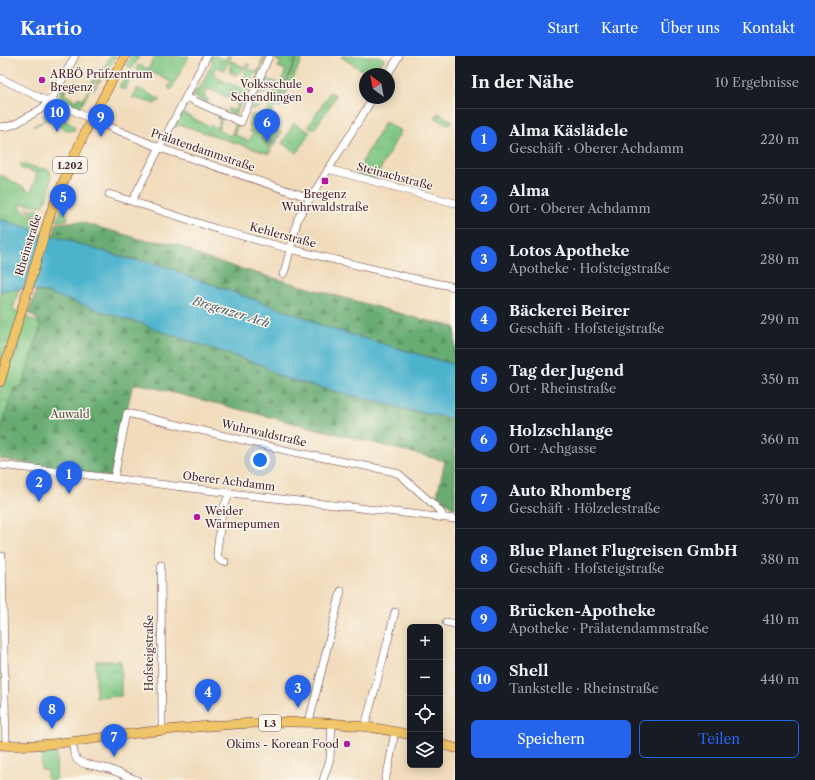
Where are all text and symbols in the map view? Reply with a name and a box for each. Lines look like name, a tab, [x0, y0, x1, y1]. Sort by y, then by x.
text: Kartio	[20, 17, 82, 40]
text: Start	[547, 19, 579, 37]
text: Karte	[601, 19, 638, 37]
text: Über uns	[660, 19, 720, 37]
text: Kontakt	[742, 19, 795, 37]
place label: ARBÖ Prüfzentrum Bregenz	[49, 66, 153, 94]
north arrow	[359, 68, 395, 104]
text: In der Nähe	[471, 72, 574, 92]
text: 10 Ergebnisse	[715, 74, 799, 90]
marker: ARBÖ Prüfzentrum Bregenz	[37, 75, 47, 85]
place label: Volksschule Schendlingen	[231, 77, 302, 104]
marker: Volksschule Schendlingen	[305, 85, 315, 95]
pin: 10	[44, 99, 70, 132]
pin: 9	[88, 104, 114, 137]
pin: 6	[254, 109, 280, 142]
text: Alma Käslädele	[509, 121, 628, 140]
street label: Prälatendammstraße	[149, 126, 257, 174]
text: 1	[481, 131, 487, 147]
text: 220 m	[760, 131, 799, 147]
text: Geschäft · Oberer Achdamm	[509, 140, 684, 156]
road number: L202	[53, 157, 87, 173]
street label: Steinachstraße	[355, 159, 435, 193]
marker: Bregenz Wuhrwaldstraße	[320, 176, 330, 186]
text: Alma	[509, 181, 550, 200]
pin: 5	[50, 184, 76, 217]
place label: Bregenz Wuhrwaldstraße	[280, 187, 369, 214]
text: 2	[480, 191, 488, 207]
text: 250 m	[761, 191, 799, 207]
text: Ort · Oberer Achdamm	[509, 200, 651, 216]
street label: Rheinstraße	[12, 212, 44, 278]
street label: Kehlerstraße	[248, 219, 318, 251]
text: Lotos Apotheke	[509, 241, 630, 260]
text: 3	[480, 251, 488, 267]
text: 280 m	[760, 251, 799, 267]
text: Apotheke · Hofsteigstraße	[509, 260, 670, 276]
water label: Bregenzer Ach	[190, 292, 272, 330]
text: Bäckerei Beirer	[509, 301, 630, 320]
text: 4	[480, 311, 488, 327]
text: 290 m	[760, 311, 799, 327]
text: Geschäft · Hofsteigstraße	[509, 320, 664, 336]
text: Tag der Jugend	[509, 361, 624, 380]
text: 5	[480, 371, 488, 387]
text: 350 m	[761, 371, 799, 387]
text: Ort · Rheinstraße	[509, 380, 616, 396]
park label: Auwald	[49, 407, 90, 421]
street label: Wuhrwaldstraße	[219, 416, 308, 450]
text: Holzschlange	[509, 421, 613, 440]
text: 6	[480, 431, 488, 447]
text: 360 m	[760, 431, 799, 447]
text: Ort · Achgasse	[509, 440, 597, 456]
your location	[250, 450, 270, 470]
pin: 1	[56, 461, 82, 494]
street label: Oberer Achdamm	[182, 468, 277, 494]
pin: 2	[26, 469, 52, 502]
text: Auto Rhomberg	[509, 481, 631, 500]
text: 7	[481, 491, 487, 507]
text: 370 m	[762, 491, 799, 507]
text: Geschäft · Hölzelestraße	[509, 500, 660, 516]
place label: Weider Wärmepumen	[204, 504, 280, 531]
marker: Weider Wärmepumen	[192, 512, 202, 522]
text: Blue Planet Flugreisen GmbH	[509, 541, 738, 560]
text: 8	[480, 551, 488, 567]
text: 380 m	[760, 551, 799, 567]
text: Geschäft · Hofsteigstraße	[509, 560, 664, 576]
text: Brücken-Apotheke	[509, 601, 656, 620]
text: 9	[480, 611, 488, 627]
text: 410 m	[762, 611, 799, 627]
street label: Hofsteigstraße	[142, 615, 156, 691]
text: Apotheke · Prälatendammstraße	[509, 620, 709, 636]
map controls	[407, 624, 443, 768]
button: +	[407, 624, 443, 660]
button: −	[407, 660, 443, 696]
text: Shell	[509, 661, 548, 680]
text: 10	[477, 671, 491, 687]
text: 440 m	[760, 671, 799, 687]
pin: 3	[285, 675, 311, 708]
pin: 4	[195, 679, 221, 712]
text: Tankstelle · Rheinstraße	[509, 680, 659, 696]
pin: 8	[39, 696, 65, 729]
button: locate	[407, 696, 443, 732]
road number: L3	[259, 715, 281, 731]
button: Speichern	[471, 720, 631, 758]
button: Teilen	[639, 720, 799, 758]
pin: 7	[101, 724, 127, 757]
button: layers	[407, 732, 443, 768]
place label: Okims - Korean Food	[226, 737, 339, 751]
marker: Okims - Korean Food	[342, 739, 352, 749]

